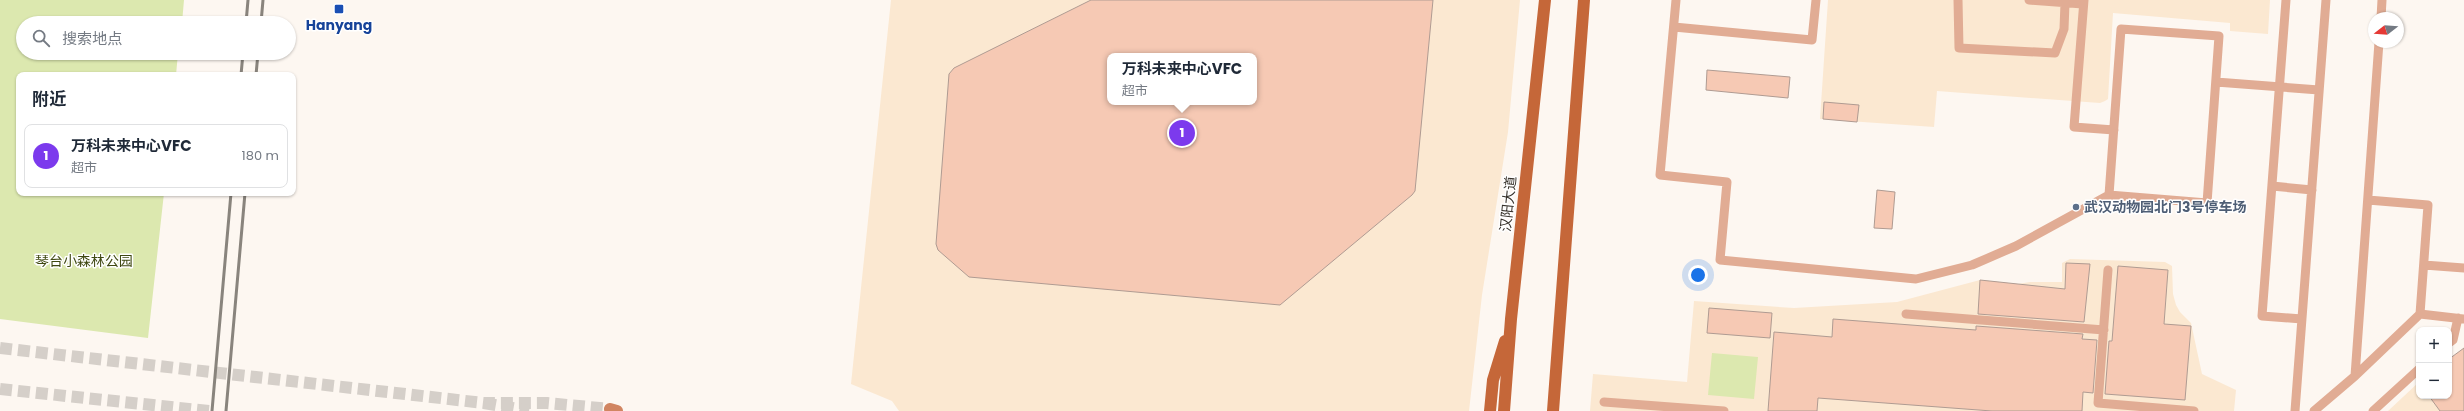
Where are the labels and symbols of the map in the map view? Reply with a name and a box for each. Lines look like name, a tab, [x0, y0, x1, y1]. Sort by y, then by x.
marker: Hanyang	[333, 3, 345, 15]
north arrow	[2368, 12, 2404, 48]
place label: Hanyang	[306, 15, 372, 35]
pin: 1	[1169, 118, 1195, 148]
street label: 汉阳大道	[1495, 175, 1521, 233]
place label: 武汉动物园北门3号停车场	[2084, 197, 2246, 217]
marker: 武汉动物园北门3号停车场	[2071, 202, 2081, 212]
park label: 琴台小森林公园	[35, 251, 133, 271]
your location	[1688, 265, 1708, 285]

